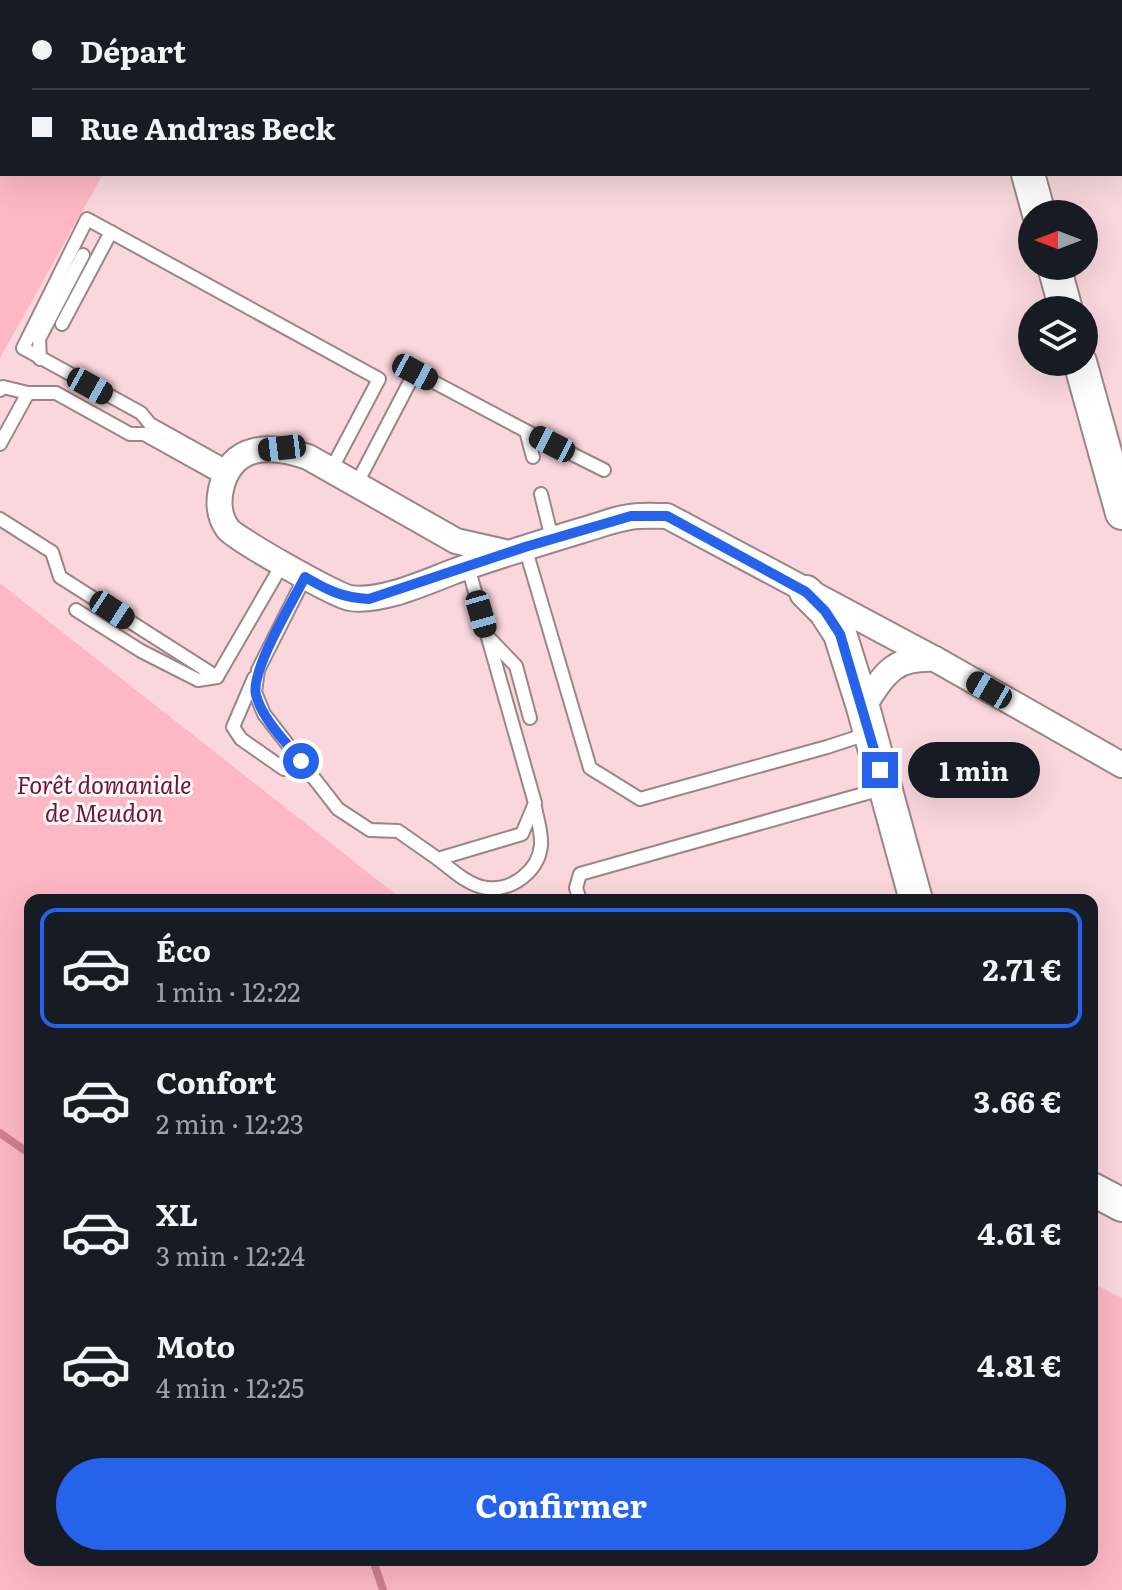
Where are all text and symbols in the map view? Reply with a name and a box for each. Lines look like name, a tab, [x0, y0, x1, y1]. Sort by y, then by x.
text: Départ	[80, 28, 186, 72]
text: Rue Andras Beck	[80, 105, 335, 149]
north arrow	[1018, 200, 1098, 280]
map controls	[1018, 200, 1098, 376]
button: layers	[1018, 296, 1098, 376]
car	[388, 350, 442, 394]
car	[63, 364, 117, 408]
car	[525, 422, 579, 466]
car	[257, 433, 307, 463]
car	[85, 587, 139, 633]
car	[463, 588, 499, 640]
car	[962, 668, 1016, 712]
callout: 1 min	[908, 742, 1040, 798]
route start	[283, 743, 319, 779]
text: 1 min	[939, 750, 1009, 789]
route end	[862, 752, 898, 788]
park label: Forêt domaniale de Meudon	[16, 766, 192, 829]
text: Éco	[156, 927, 211, 971]
icon: car	[60, 932, 132, 1004]
text: 2.71 €	[982, 946, 1062, 990]
text: 1 min · 12:22	[156, 971, 300, 1010]
text: Confort	[156, 1059, 277, 1103]
icon: car	[60, 1064, 132, 1136]
text: 3.66 €	[973, 1078, 1062, 1122]
text: 2 min · 12:23	[156, 1103, 304, 1142]
text: XL	[156, 1191, 198, 1235]
icon: car	[60, 1196, 132, 1268]
text: 4.61 €	[977, 1210, 1062, 1254]
text: 3 min · 12:24	[156, 1235, 305, 1274]
text: Moto	[156, 1323, 235, 1367]
icon: car	[60, 1328, 132, 1400]
text: 4.81 €	[977, 1342, 1062, 1386]
text: 4 min · 12:25	[156, 1367, 304, 1406]
button: Confirmer	[56, 1458, 1066, 1550]

